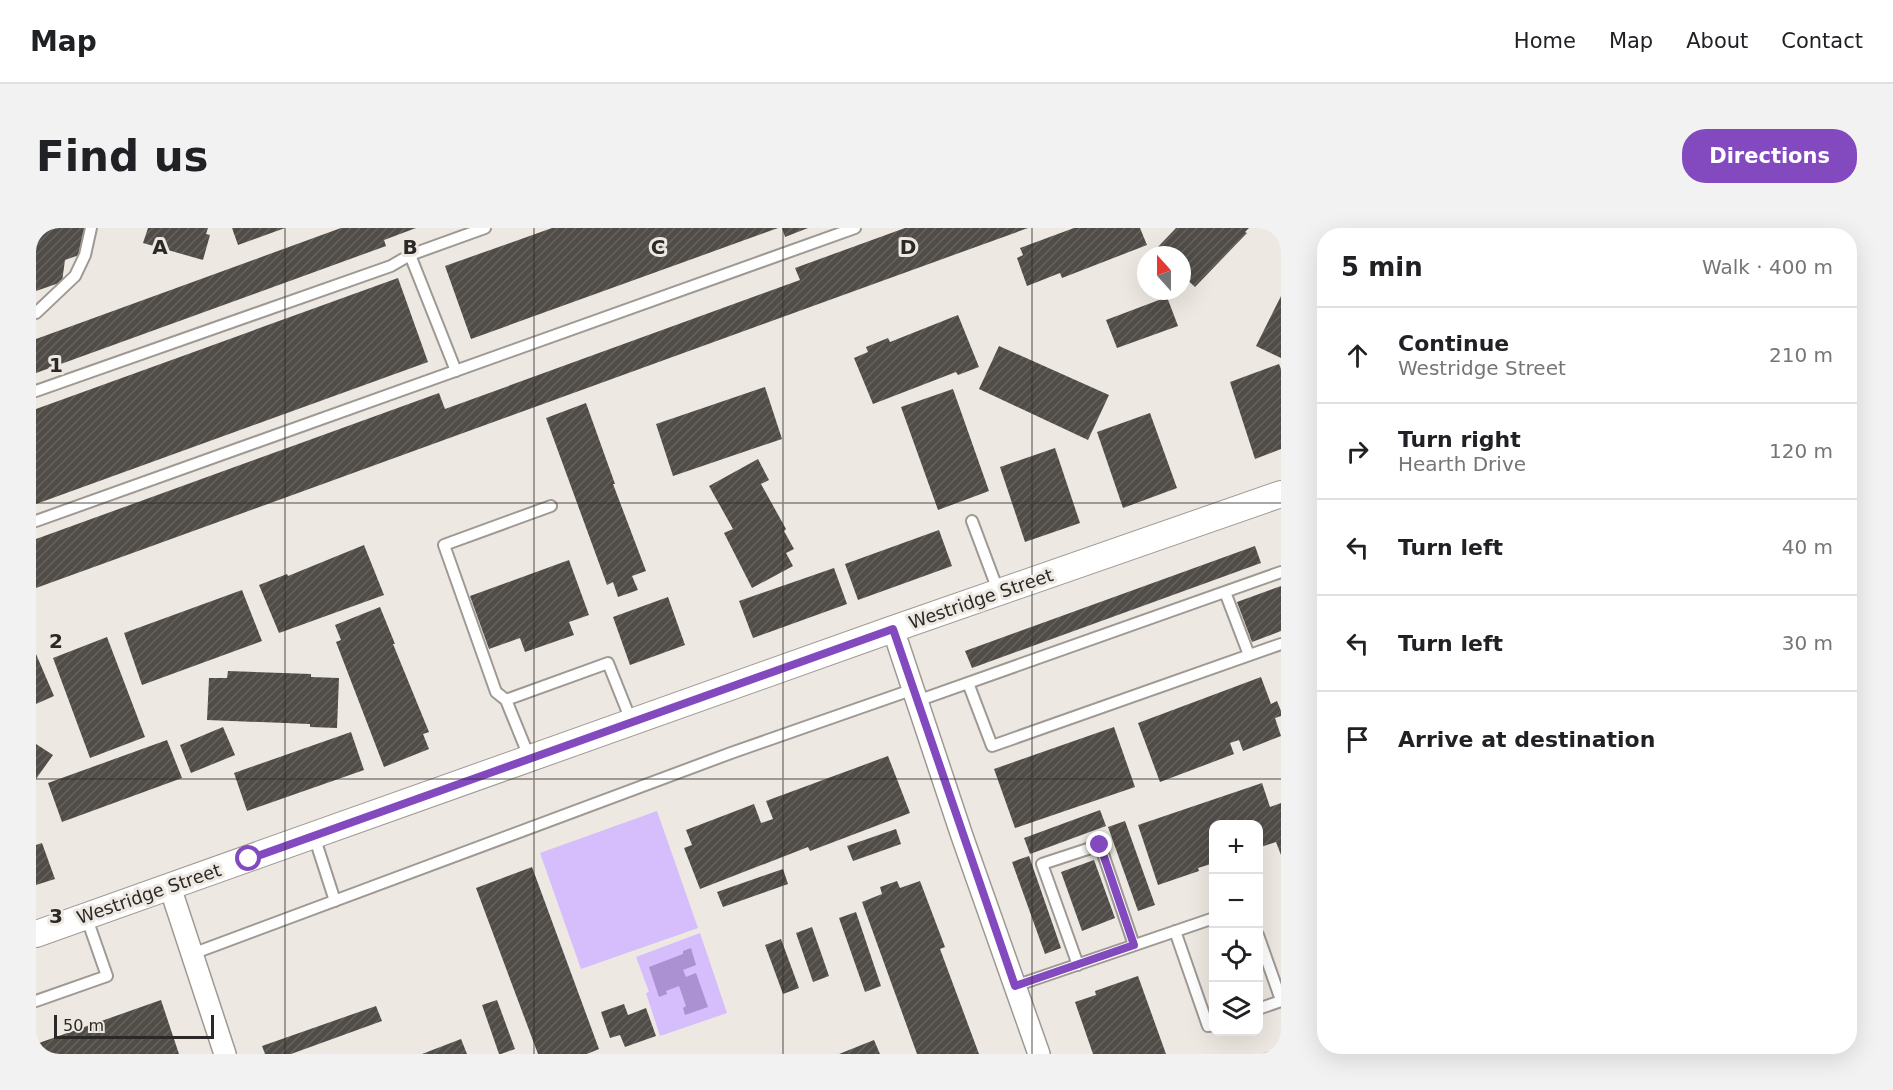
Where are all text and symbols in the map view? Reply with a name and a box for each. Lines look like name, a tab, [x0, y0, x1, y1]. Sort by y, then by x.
text: Map	[30, 25, 97, 58]
text: Home	[1514, 29, 1576, 53]
text: Map	[1609, 29, 1653, 53]
text: About	[1686, 29, 1748, 53]
text: Contact	[1781, 29, 1863, 53]
button: Directions	[1682, 129, 1857, 183]
text: Find us	[36, 132, 209, 181]
text: A	[152, 235, 168, 259]
text: B	[402, 235, 418, 259]
text: C	[651, 235, 665, 259]
text: D	[900, 235, 916, 259]
north arrow	[1137, 246, 1191, 300]
text: 5 min	[1341, 252, 1423, 282]
text: Walk · 400 m	[1702, 255, 1833, 279]
text: Continue	[1398, 331, 1509, 356]
icon: ahead	[1341, 339, 1374, 372]
text: 210 m	[1769, 343, 1833, 367]
text: 1	[49, 353, 63, 377]
text: Westridge Street	[1398, 356, 1566, 380]
text: Turn right	[1398, 427, 1521, 452]
icon: right	[1341, 435, 1374, 468]
text: 120 m	[1769, 439, 1833, 463]
text: Hearth Drive	[1398, 452, 1526, 476]
icon: left	[1341, 531, 1374, 564]
text: Turn left	[1398, 535, 1503, 560]
text: 40 m	[1782, 535, 1833, 559]
street label: Westridge Street	[906, 564, 1056, 633]
icon: left	[1341, 627, 1374, 660]
text: 2	[49, 629, 63, 653]
text: Turn left	[1398, 631, 1503, 656]
text: 30 m	[1782, 631, 1833, 655]
icon: arrive	[1341, 723, 1374, 756]
text: Arrive at destination	[1398, 727, 1655, 752]
map controls	[1209, 820, 1263, 1036]
button: +	[1209, 820, 1263, 874]
route end	[1086, 831, 1112, 857]
route start	[235, 845, 261, 871]
street label: Westridge Street	[74, 859, 224, 928]
button: −	[1209, 874, 1263, 928]
text: 3	[49, 904, 63, 928]
button: locate	[1209, 928, 1263, 982]
button: layers	[1209, 982, 1263, 1036]
scale bar	[54, 1012, 214, 1040]
text: 50 m	[63, 1016, 104, 1035]

